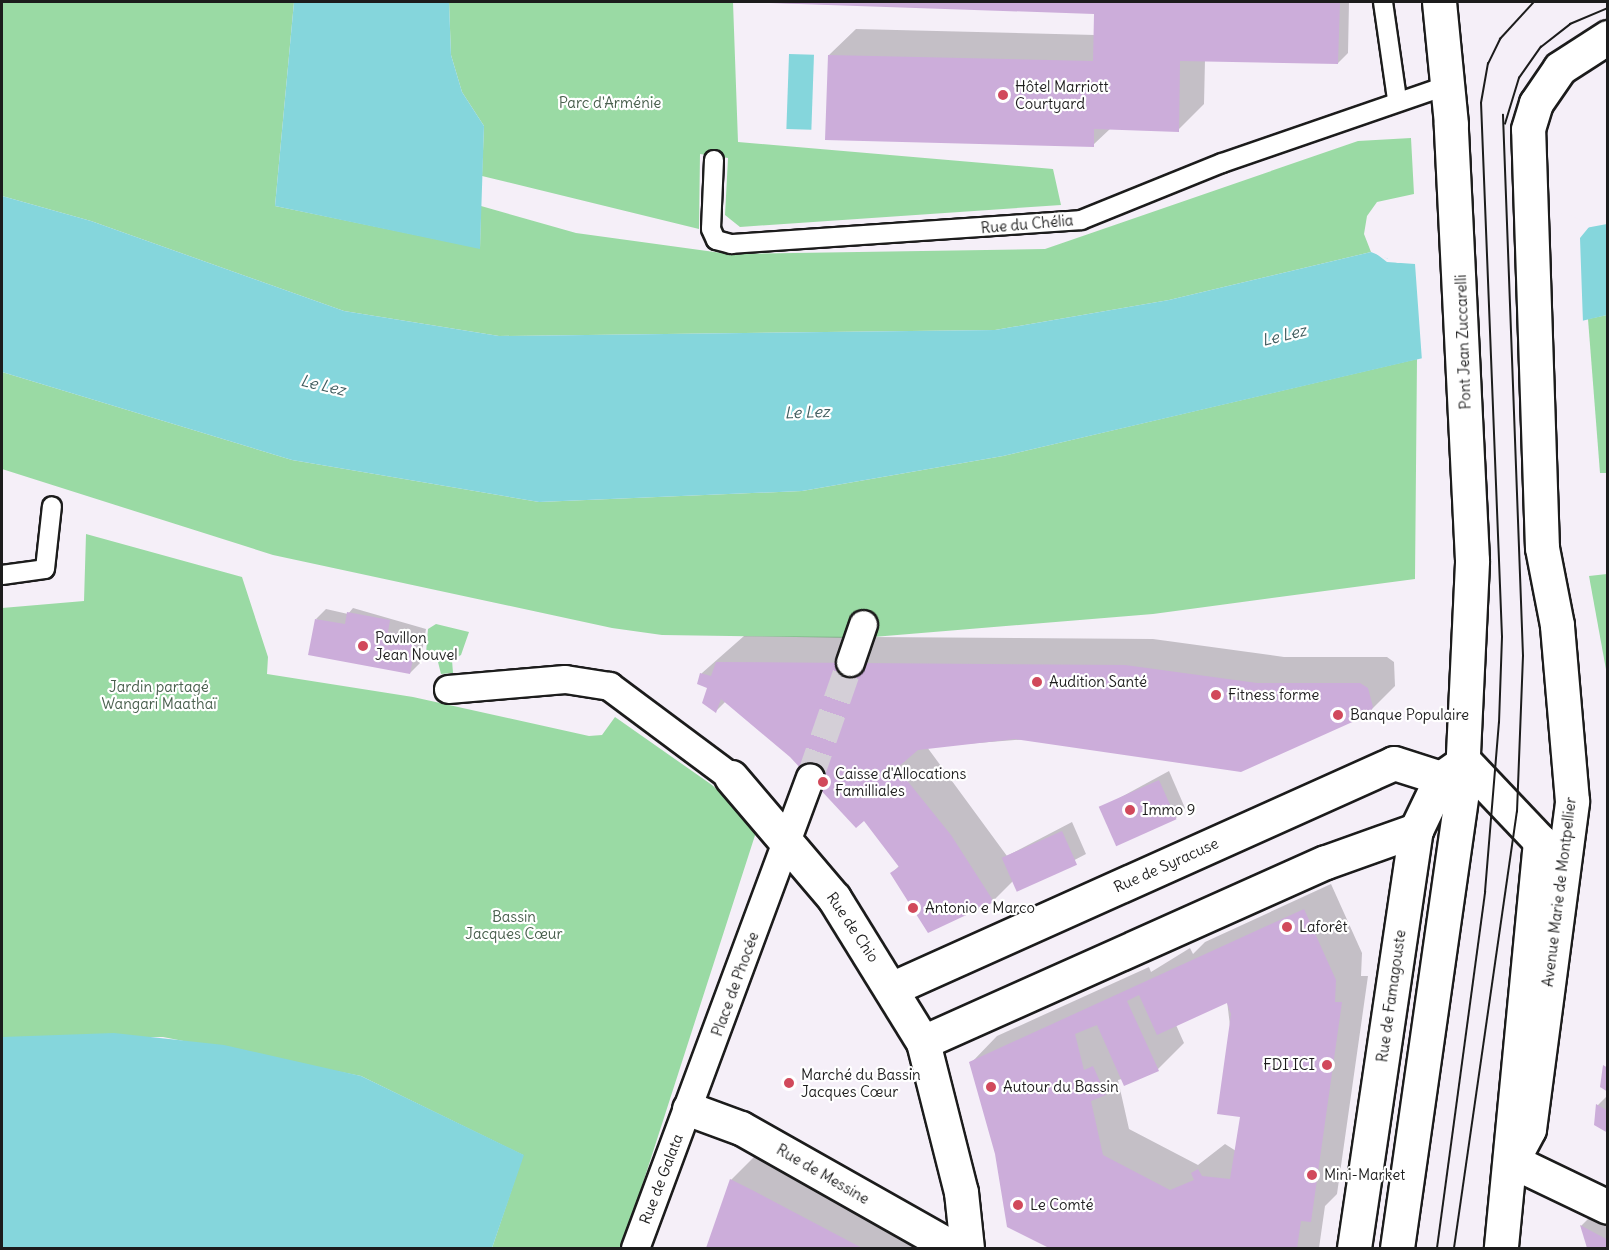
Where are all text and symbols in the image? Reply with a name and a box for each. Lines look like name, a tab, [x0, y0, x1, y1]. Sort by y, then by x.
place label: Hôtel Marriott Courtyard	[1015, 77, 1109, 112]
marker: Hôtel Marriott Courtyard	[996, 88, 1010, 102]
park label: Parc d'Arménie	[559, 94, 661, 112]
street label: Rue du Chélia	[980, 211, 1074, 237]
street label: Pont Jean Zuccarelli	[1452, 274, 1474, 410]
water label: Le Lez	[1260, 320, 1308, 350]
water label: Le Lez	[299, 371, 347, 399]
water label: Le Lez	[784, 402, 830, 422]
place label: Pavillon Jean Nouvel	[375, 628, 458, 663]
marker: Pavillon Jean Nouvel	[356, 639, 370, 653]
place label: Audition Santé	[1049, 673, 1147, 691]
marker: Audition Santé	[1030, 675, 1044, 689]
park label: Jardin partagé Wangari Maathaï	[101, 677, 217, 712]
place label: Fitness forme	[1228, 686, 1319, 704]
marker: Fitness forme	[1209, 688, 1223, 702]
place label: Banque Populaire	[1350, 706, 1469, 724]
marker: Banque Populaire	[1331, 708, 1345, 722]
place label: Caisse d'Allocations Familliales	[835, 764, 966, 799]
marker: Caisse d'Allocations Familliales	[816, 775, 830, 789]
street label: Avenue Marie de Montpellier	[1538, 796, 1580, 988]
place label: Immo 9	[1142, 801, 1195, 819]
marker: Immo 9	[1123, 803, 1137, 817]
street label: Rue de Syracuse	[1111, 834, 1221, 896]
street label: Rue de Chio	[823, 889, 883, 965]
place label: Antonio e Marco	[925, 899, 1035, 917]
marker: Antonio e Marco	[906, 901, 920, 915]
park label: Bassin Jacques Cœur	[465, 907, 563, 942]
place label: Laforêt	[1299, 918, 1348, 936]
marker: Laforêt	[1280, 920, 1294, 934]
street label: Place de Phocée	[708, 929, 762, 1039]
street label: Rue de Famagouste	[1373, 929, 1409, 1063]
place label: FDI ICI	[1263, 1056, 1315, 1074]
marker: FDI ICI	[1320, 1058, 1334, 1072]
place label: Marché du Bassin Jacques Cœur	[801, 1065, 921, 1100]
marker: Marché du Bassin Jacques Cœur	[782, 1076, 796, 1090]
place label: Autour du Bassin	[1003, 1078, 1119, 1096]
marker: Autour du Bassin	[984, 1080, 998, 1094]
street label: Rue de Galata	[636, 1131, 686, 1227]
street label: Rue de Messine	[773, 1140, 873, 1208]
place label: Mini-Market	[1324, 1166, 1405, 1184]
marker: Mini-Market	[1305, 1168, 1319, 1182]
place label: Le Comté	[1030, 1196, 1093, 1214]
marker: Le Comté	[1011, 1198, 1025, 1212]

